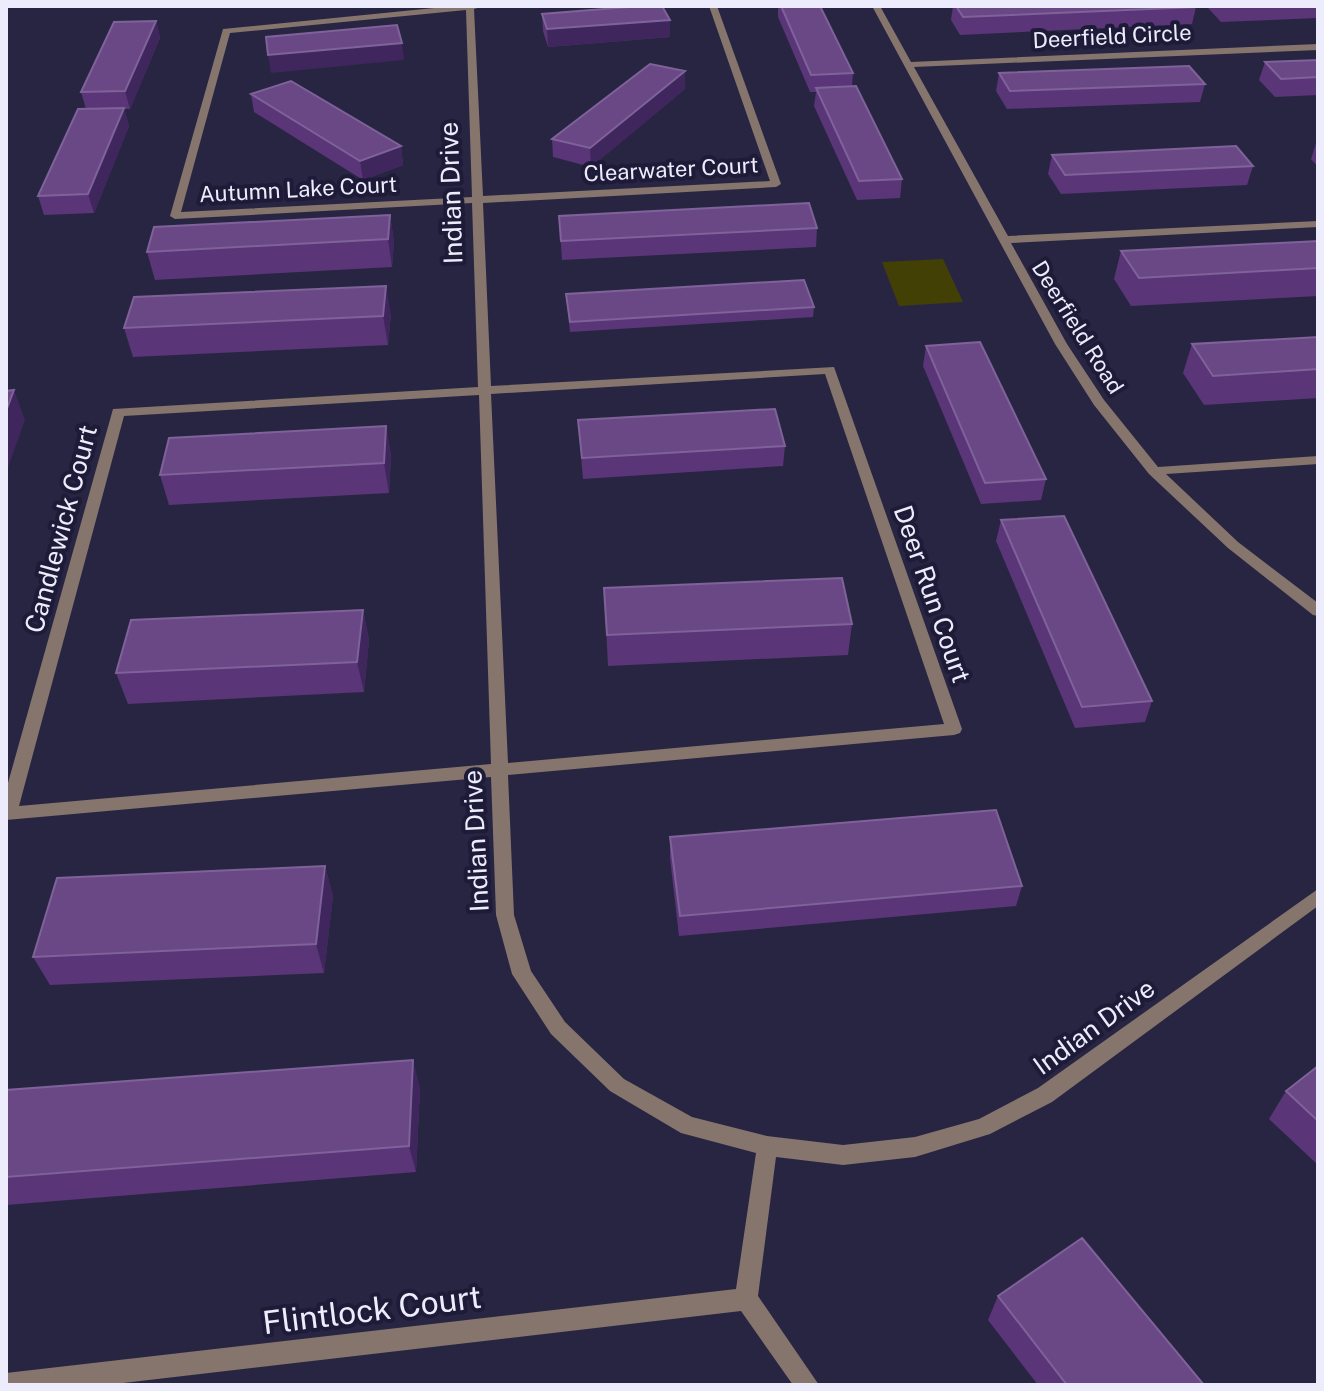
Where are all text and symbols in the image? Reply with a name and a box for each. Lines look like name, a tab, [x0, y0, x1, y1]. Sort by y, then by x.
street label: Deerfield Circle	[1032, 19, 1192, 53]
street label: Indian Drive	[433, 121, 468, 265]
street label: Clearwater Court	[583, 151, 759, 187]
street label: Autumn Lake Court	[198, 171, 398, 207]
street label: Deerfield Road	[1027, 256, 1129, 398]
street label: Candlewick Court	[18, 422, 103, 636]
street label: Deer Run Court	[888, 501, 977, 687]
street label: Indian Drive	[456, 769, 495, 913]
street label: Indian Drive	[1027, 972, 1160, 1081]
street label: Flintlock Court	[260, 1278, 483, 1341]

